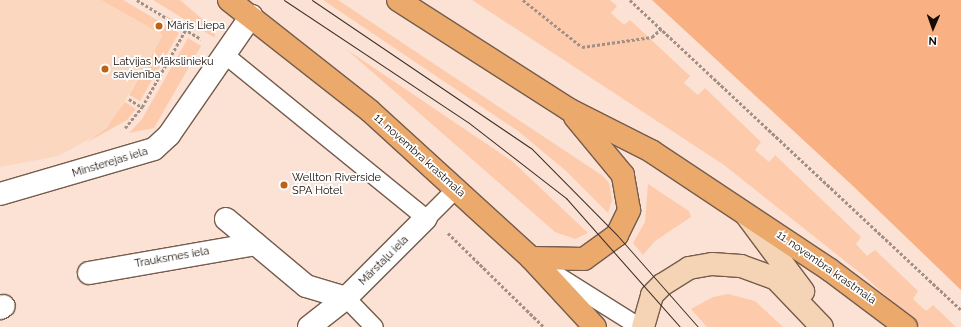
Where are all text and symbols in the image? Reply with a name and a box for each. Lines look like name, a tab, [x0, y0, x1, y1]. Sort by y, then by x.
north arrow	[913, 8, 953, 48]
place label: Māris Liepa	[167, 19, 225, 33]
marker: Māris Liepa	[154, 21, 164, 31]
text: N	[928, 34, 937, 47]
place label: Latvijas Mākslinieku savienība	[113, 56, 214, 82]
marker: Latvijas Mākslinieku savienība	[100, 64, 110, 74]
street label: 11. novembra krastmala	[371, 111, 467, 201]
street label: Minsterejas iela	[71, 145, 149, 181]
place label: Wellton Riverside SPA Hotel	[292, 172, 381, 198]
marker: Wellton Riverside SPA Hotel	[279, 180, 289, 190]
street label: 11. novembra krastmala	[774, 229, 878, 307]
street label: Mārstaļu iela	[356, 233, 412, 289]
street label: Trauksmes iela	[134, 245, 210, 271]

